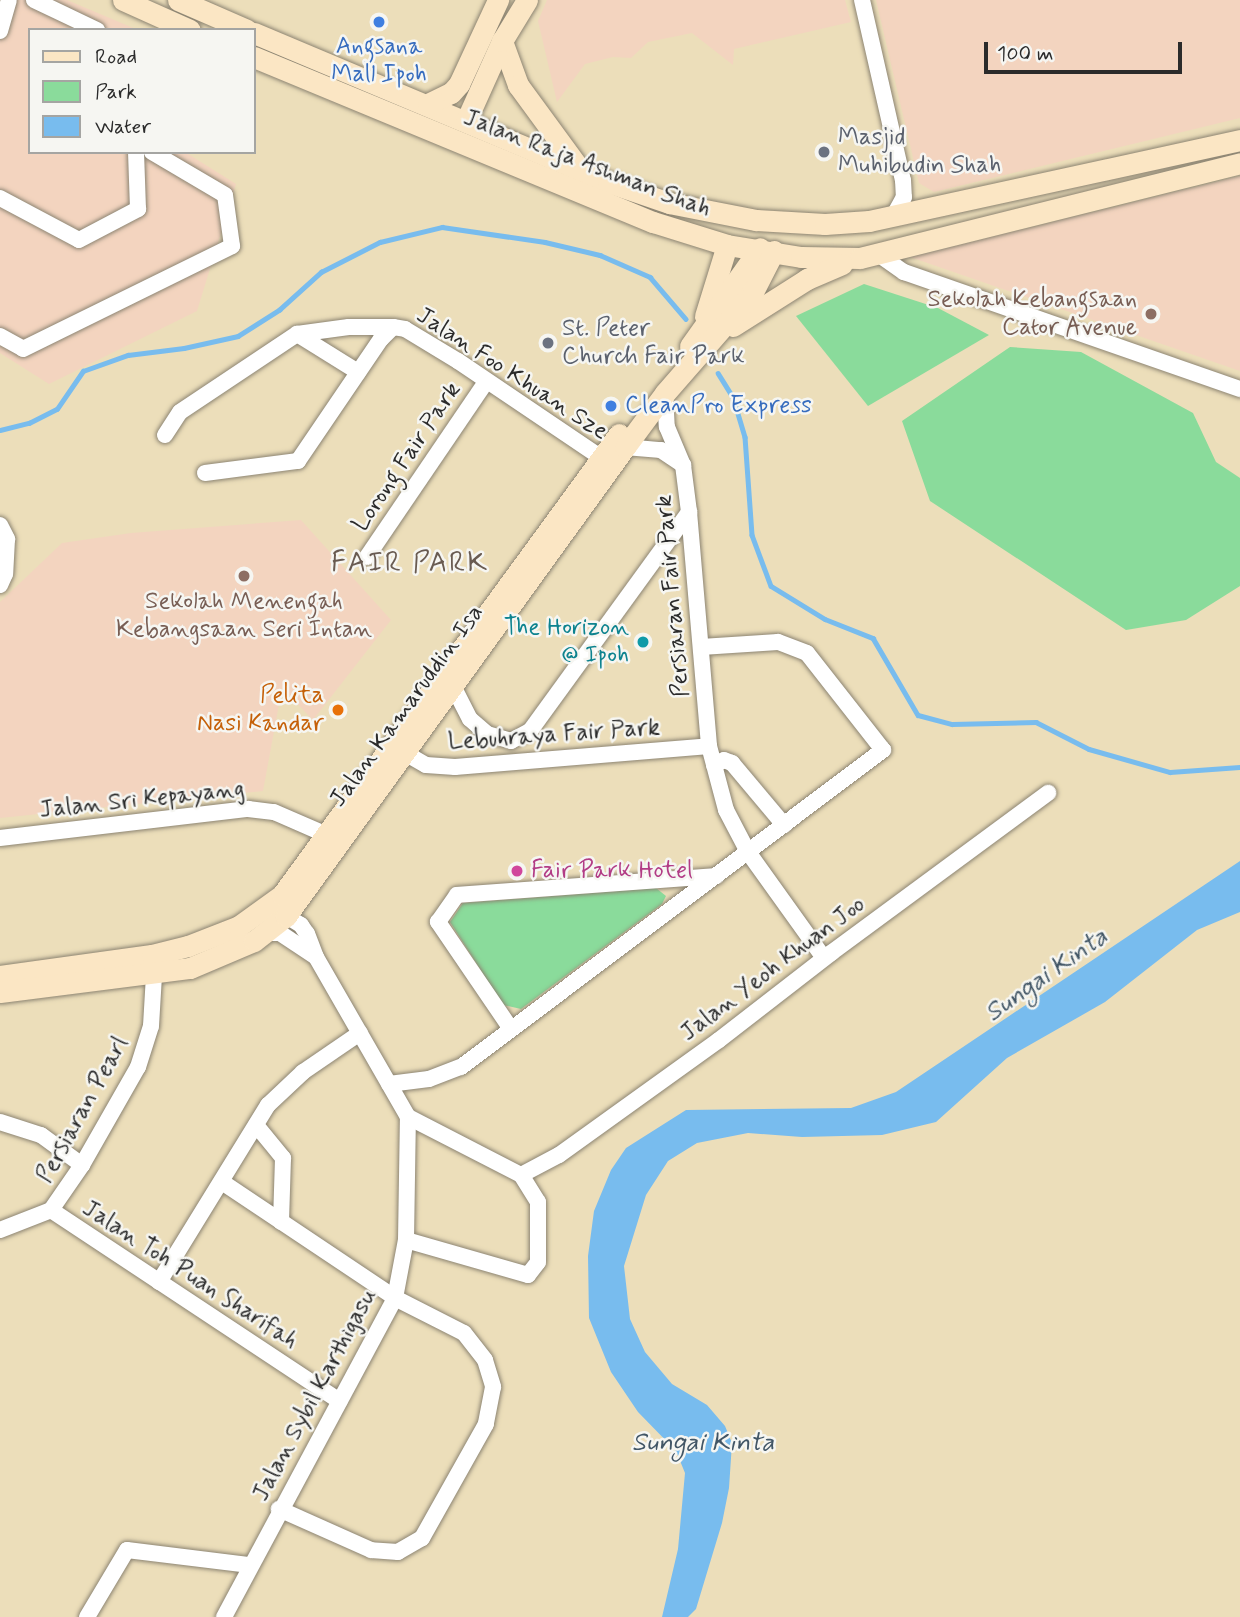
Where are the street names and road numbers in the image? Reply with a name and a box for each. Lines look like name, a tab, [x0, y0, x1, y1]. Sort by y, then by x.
street label: Jalan Raja Ashman Shah	[461, 104, 713, 224]
street label: Jalan Foo Khuan Sze	[411, 301, 613, 447]
street label: Lorong Fair Park	[348, 379, 466, 535]
street label: Persiaran Fair Park	[650, 495, 696, 697]
street label: Jalan Kamaruddin Isa	[323, 598, 491, 814]
street label: Lebuhraya Fair Park	[448, 713, 660, 757]
street label: Jalan Sri Kepayang	[40, 775, 244, 825]
street label: Jalan Yeoh Khuan Joo	[671, 887, 875, 1051]
street label: Persiaran Pearl	[32, 1035, 134, 1185]
street label: Jalan Toh Puan Sharifah	[74, 1193, 306, 1357]
street label: Jalan Sybil Karthigasu	[247, 1284, 383, 1506]

